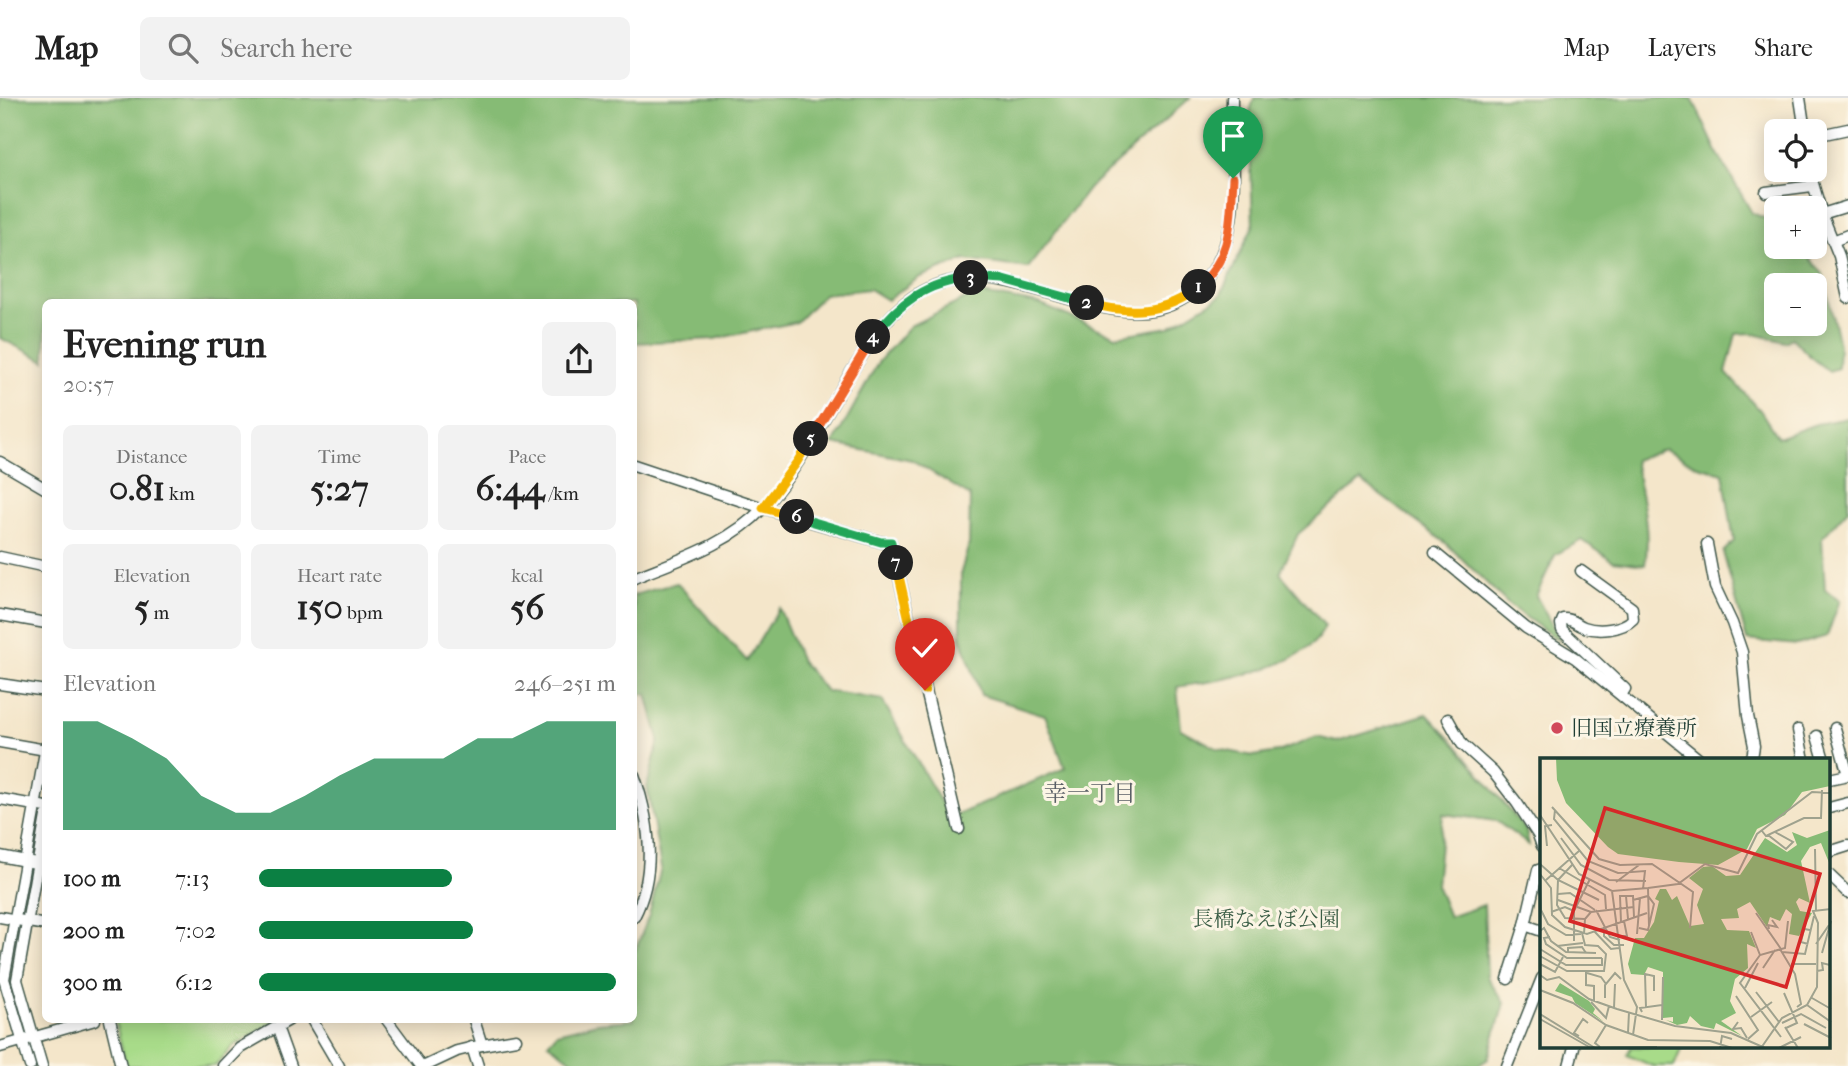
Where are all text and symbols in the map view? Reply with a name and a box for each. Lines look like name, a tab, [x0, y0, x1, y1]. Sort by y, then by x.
search box	[140, 17, 630, 80]
text: Map	[35, 29, 98, 68]
icon: search	[164, 29, 202, 67]
text: Search here	[220, 33, 352, 64]
text: Map	[1564, 34, 1610, 62]
text: Layers	[1648, 34, 1716, 62]
text: Share	[1754, 34, 1813, 62]
pin	[1203, 106, 1263, 178]
icon: arrive	[1214, 117, 1252, 155]
map controls	[1764, 119, 1827, 336]
button: locate	[1764, 119, 1827, 182]
button: +	[1764, 196, 1827, 259]
pin: 3	[954, 260, 988, 296]
text: 3	[967, 266, 974, 288]
pin: 1	[1182, 270, 1216, 304]
button: −	[1764, 273, 1827, 336]
text: 1	[1195, 275, 1202, 297]
pin: 2	[1070, 286, 1104, 320]
text: 2	[1082, 291, 1091, 313]
pin: 4	[856, 320, 890, 354]
text: Evening run	[63, 322, 266, 367]
button: share	[542, 322, 616, 396]
text: 4	[867, 325, 878, 347]
text: 20:57	[63, 371, 114, 398]
pin: 5	[794, 422, 828, 456]
text: 5	[806, 427, 815, 449]
text: Distance	[116, 446, 188, 468]
text: Time	[318, 446, 361, 468]
text: Pace	[508, 446, 546, 468]
text: 0.81	[109, 468, 165, 509]
text: 5:27	[310, 468, 369, 509]
text: 6:44	[476, 468, 544, 509]
text: km	[165, 483, 195, 505]
text: /km	[544, 483, 579, 505]
pin: 6	[780, 500, 814, 534]
text: 6	[791, 505, 802, 527]
pin: 7	[878, 546, 914, 580]
text: 7	[891, 551, 900, 573]
text: Elevation	[113, 565, 190, 587]
text: Heart rate	[297, 565, 382, 587]
text: kcal	[511, 565, 543, 587]
text: 5	[134, 587, 149, 628]
text: 150	[296, 587, 343, 628]
text: 56	[510, 587, 544, 628]
text: m	[149, 602, 169, 624]
text: bpm	[343, 602, 383, 624]
pin	[895, 618, 955, 690]
icon: check	[906, 629, 944, 667]
text: Elevation	[63, 670, 156, 697]
text: 246–251 m	[514, 670, 616, 697]
place label: 旧国立療養所	[1571, 716, 1697, 740]
marker: 旧国立療養所	[1549, 720, 1565, 736]
inset map	[1540, 758, 1830, 1048]
district label: 幸一丁目	[1044, 780, 1136, 807]
text: 100 m	[63, 865, 121, 892]
text: 7:13	[175, 865, 209, 892]
park label: 長橋なえぼ公園	[1193, 907, 1340, 931]
text: 200 m	[63, 917, 124, 944]
text: 7:02	[175, 917, 216, 944]
text: 300 m	[63, 969, 122, 996]
text: 6:12	[175, 969, 213, 996]

